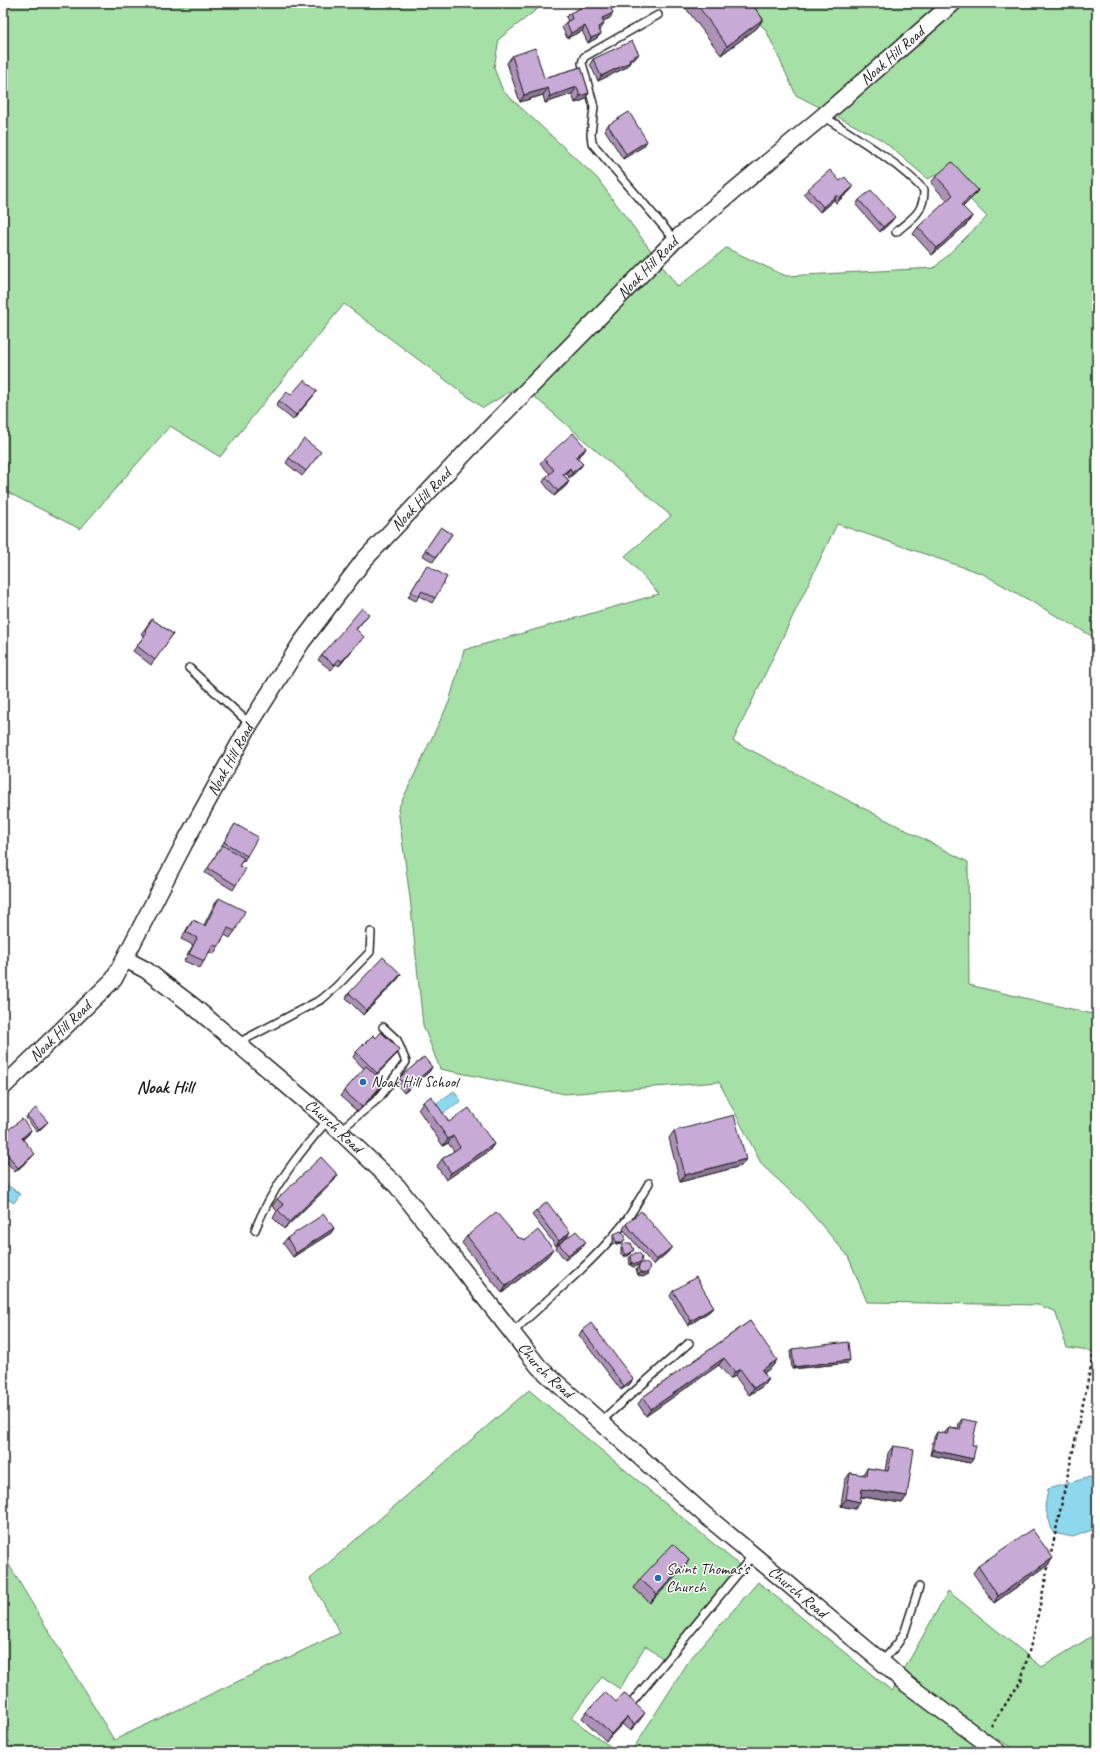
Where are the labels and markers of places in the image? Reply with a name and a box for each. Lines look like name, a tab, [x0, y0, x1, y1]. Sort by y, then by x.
place label: Noak Hill School	[371, 1072, 461, 1092]
marker: Noak Hill School	[358, 1077, 368, 1087]
place label: Saint Thomas's Church	[666, 1559, 750, 1597]
marker: Saint Thomas's Church	[653, 1573, 663, 1583]

